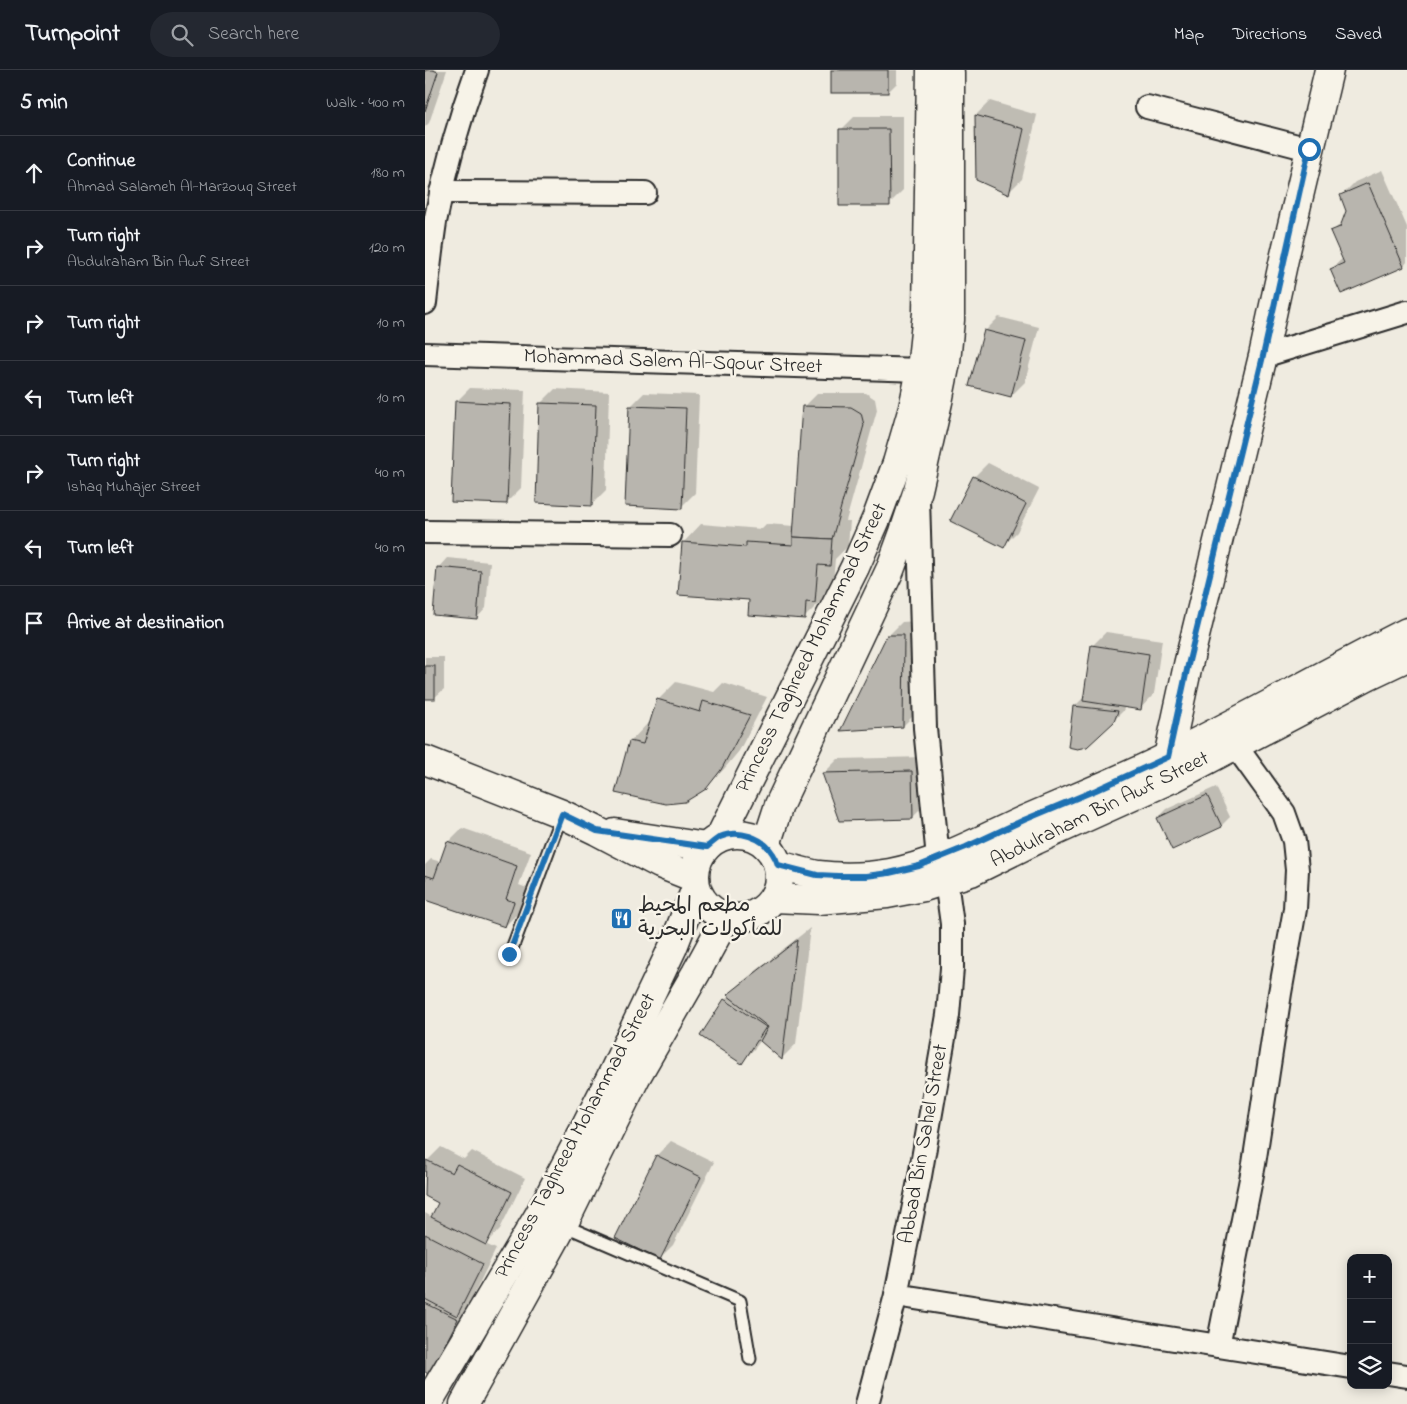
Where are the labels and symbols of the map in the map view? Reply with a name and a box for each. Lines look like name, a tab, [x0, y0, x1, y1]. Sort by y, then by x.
route start	[1298, 138, 1321, 161]
street label: Mohammad Salem Al-Sqour Street	[523, 342, 823, 382]
street label: Princess Taghreed Mohammad Street	[728, 498, 897, 799]
street label: Abdulraham Bin Awf Street	[985, 744, 1215, 876]
place label: مطعم المحيط للمأكولات البحرية	[638, 891, 782, 945]
restaurant icon: مطعم المحيط للمأكولات البحرية	[610, 906, 634, 930]
route end	[498, 943, 521, 966]
street label: Princess Taghreed Mohammad Street	[488, 988, 666, 1285]
street label: Abbad Bin Sahel Street	[892, 1042, 956, 1246]

